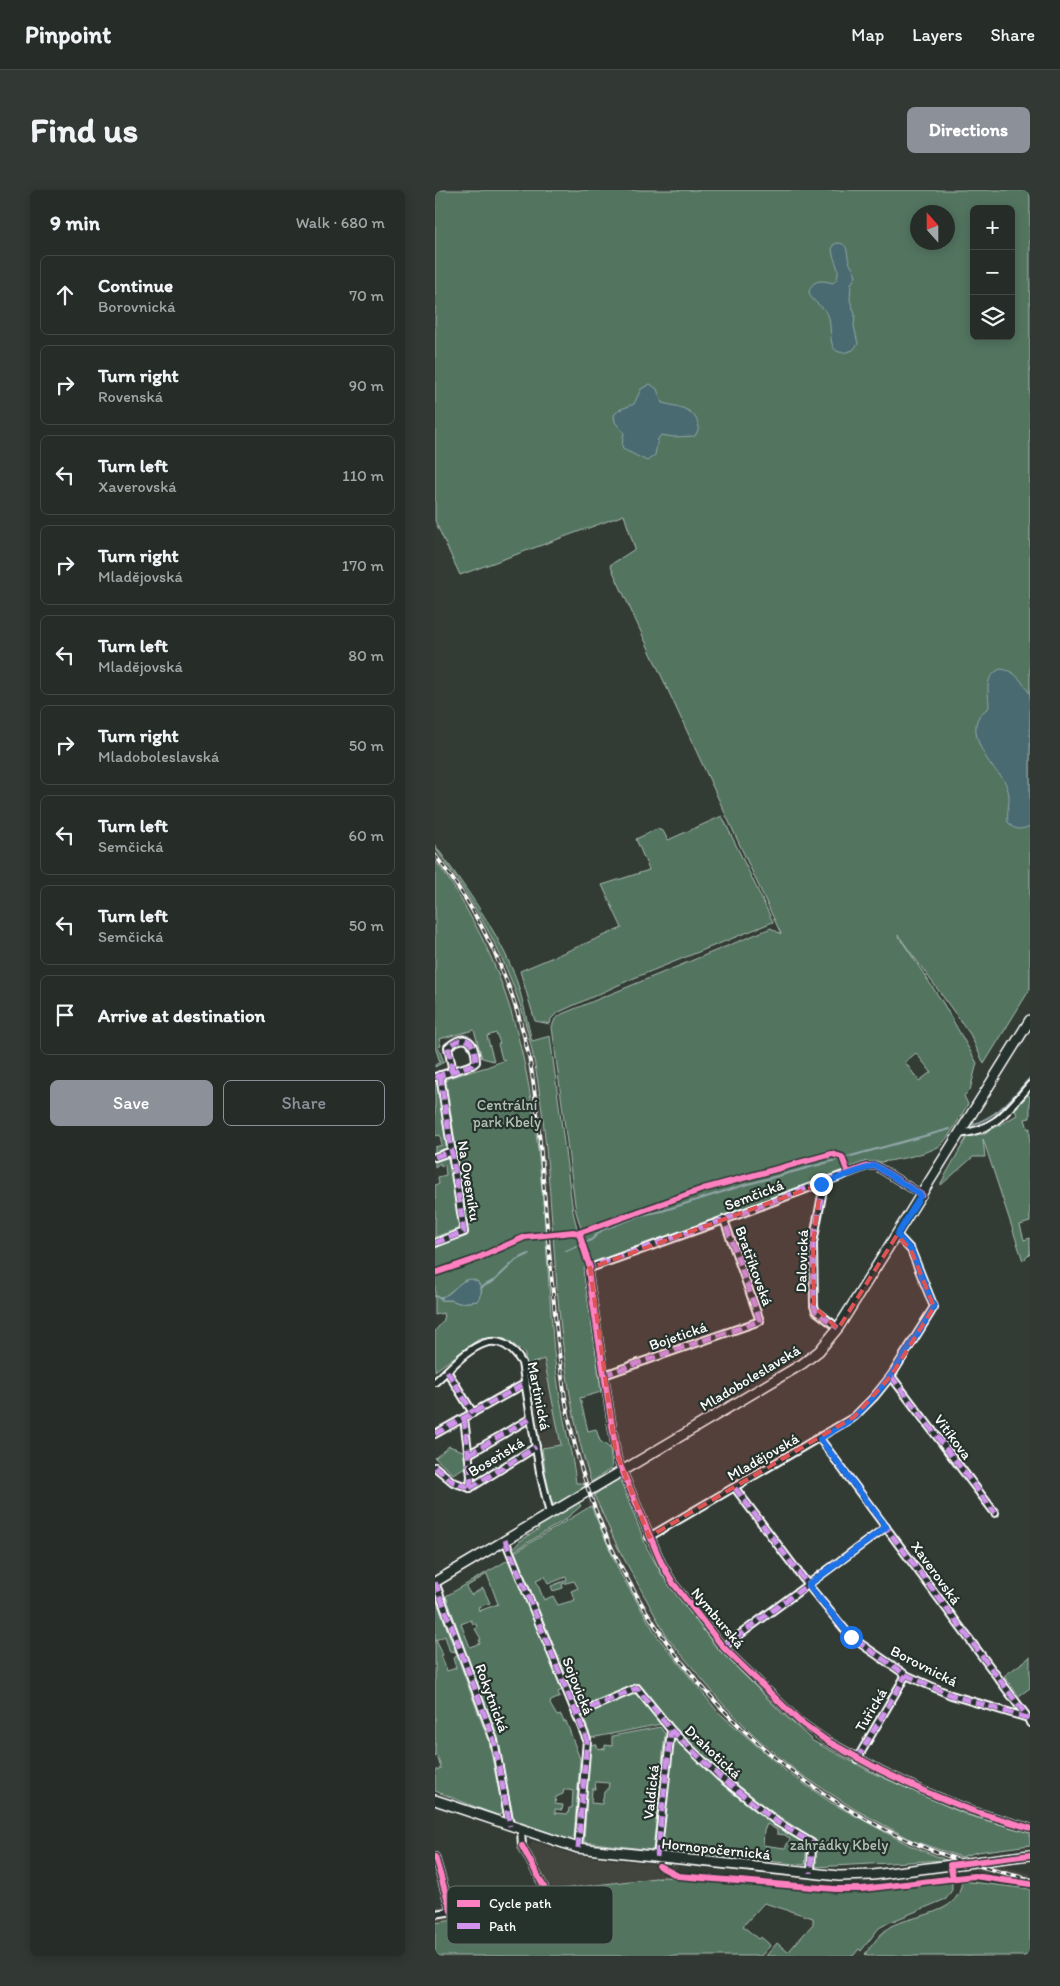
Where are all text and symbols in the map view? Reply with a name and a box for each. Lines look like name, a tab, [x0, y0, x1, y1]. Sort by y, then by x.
text: Pinpoint	[25, 20, 111, 49]
text: Map	[851, 24, 884, 46]
text: Layers	[912, 24, 962, 46]
text: Share	[990, 24, 1035, 46]
button: Directions	[907, 107, 1030, 153]
text: Find us	[30, 109, 138, 151]
north arrow	[910, 205, 955, 250]
map controls	[970, 205, 1015, 340]
button: +	[970, 205, 1015, 250]
text: 9 min	[50, 210, 100, 235]
text: Walk · 680 m	[296, 213, 385, 232]
button: −	[970, 250, 1015, 295]
text: Continue	[98, 274, 173, 297]
icon: ahead	[51, 281, 79, 309]
text: 70 m	[349, 286, 384, 305]
button: layers	[970, 295, 1015, 340]
text: Borovnická	[98, 297, 176, 316]
text: Turn right	[98, 364, 179, 387]
icon: right	[51, 371, 79, 399]
text: 90 m	[349, 376, 384, 395]
text: Rovenská	[98, 387, 163, 406]
text: Turn left	[98, 454, 168, 477]
icon: left	[51, 461, 79, 489]
text: 110 m	[342, 466, 384, 485]
text: Xaverovská	[98, 477, 177, 496]
text: Turn right	[98, 544, 179, 567]
icon: right	[51, 551, 79, 579]
text: 170 m	[342, 556, 384, 575]
text: Mladějovská	[98, 567, 183, 586]
text: Turn left	[98, 634, 168, 657]
icon: left	[51, 641, 79, 669]
text: 80 m	[348, 646, 384, 665]
text: Mladějovská	[98, 657, 183, 676]
text: Turn right	[98, 724, 179, 747]
icon: right	[51, 731, 79, 759]
text: 50 m	[349, 736, 384, 755]
text: Mladoboleslavská	[98, 747, 219, 766]
text: Turn left	[98, 814, 168, 837]
icon: left	[51, 821, 79, 849]
text: 60 m	[349, 826, 384, 845]
text: Semčická	[98, 837, 164, 856]
text: Turn left	[98, 904, 168, 927]
icon: left	[51, 911, 79, 939]
text: 50 m	[349, 916, 384, 935]
text: Semčická	[98, 927, 164, 946]
icon: arrive	[51, 1001, 79, 1029]
text: Arrive at destination	[98, 1004, 265, 1027]
button: Save	[50, 1080, 213, 1126]
button: Share	[223, 1080, 385, 1126]
park label: Centrální park Kbely	[473, 1096, 541, 1131]
street label: Na Ovesníku	[454, 1139, 484, 1223]
route end	[810, 1173, 833, 1196]
street label: Semčická	[722, 1176, 786, 1214]
street label: Bratříkovská	[731, 1224, 777, 1308]
street label: Dalovická	[792, 1229, 812, 1293]
street label: Bojetická	[647, 1318, 710, 1354]
street label: Mladoboleslavská	[697, 1341, 804, 1415]
street label: Martinická	[524, 1360, 555, 1432]
street label: Vitíkova	[930, 1411, 976, 1463]
street label: Mladějovská	[724, 1429, 802, 1485]
street label: Boseňská	[465, 1433, 527, 1481]
street label: Xaverovská	[907, 1538, 965, 1608]
street label: Nymburská	[687, 1584, 749, 1652]
route start	[840, 1626, 863, 1649]
street label: Borovnická	[888, 1641, 961, 1691]
street label: Sojovická	[558, 1654, 598, 1718]
street label: Rokytnická	[471, 1661, 513, 1735]
street label: Tuřická	[851, 1685, 891, 1735]
street label: Drahotická	[681, 1721, 745, 1783]
street label: Valdická	[639, 1764, 663, 1820]
street label: Hornopočernická	[660, 1834, 772, 1864]
park label: zahrádky Kbely	[790, 1836, 888, 1854]
legend	[447, 1886, 613, 1944]
text: Cycle path	[489, 1895, 552, 1912]
text: Path	[489, 1918, 516, 1935]

